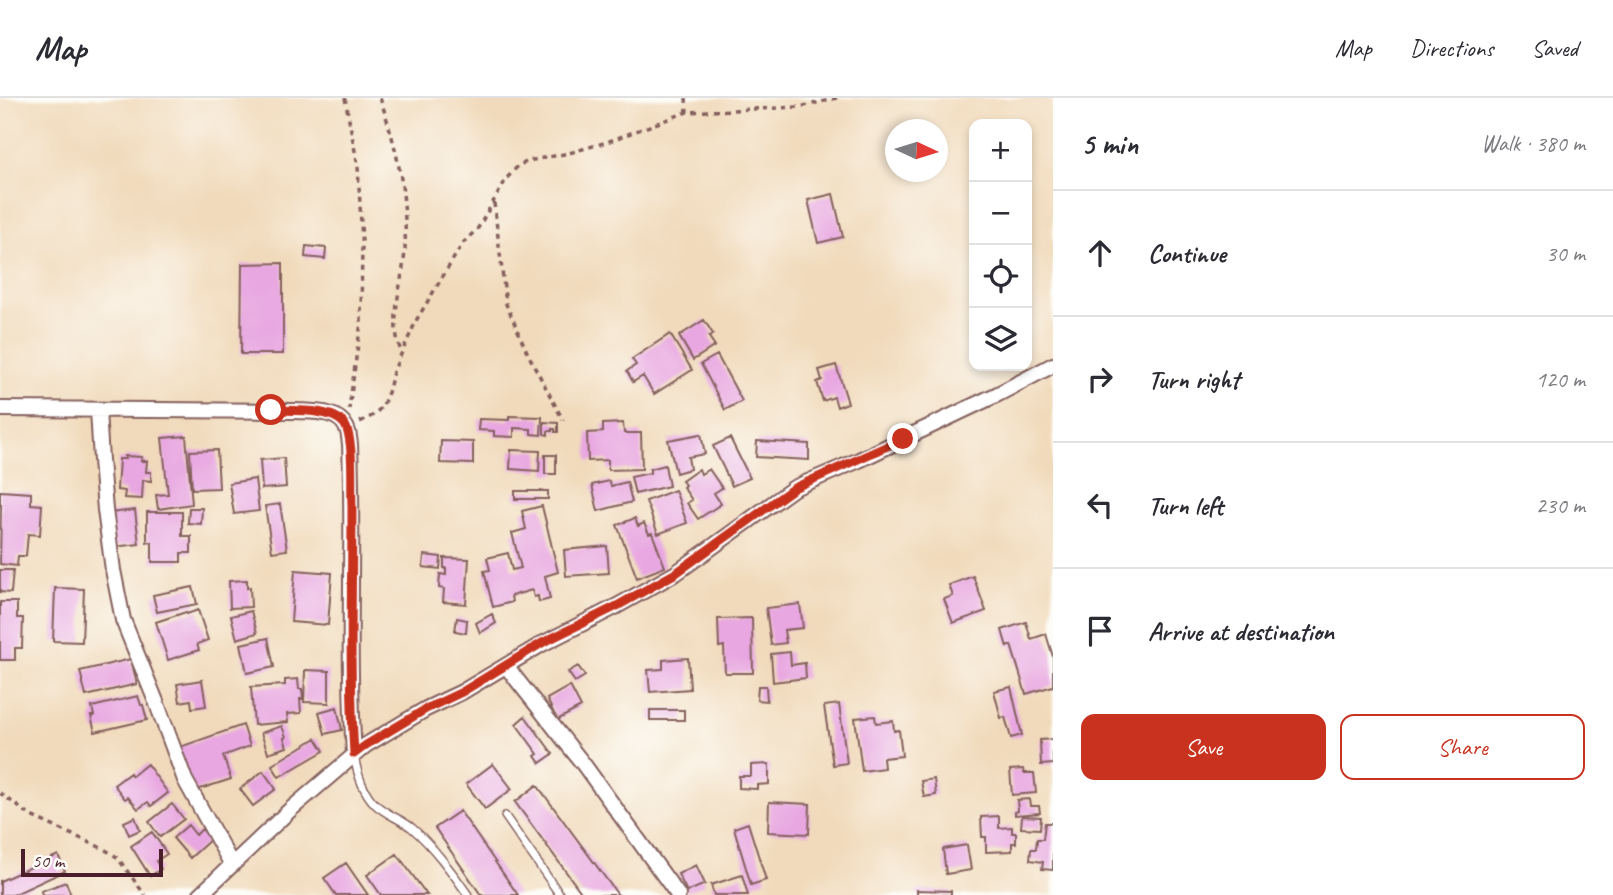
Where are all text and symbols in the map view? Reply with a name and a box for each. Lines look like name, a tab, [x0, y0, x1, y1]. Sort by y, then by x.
text: Map	[35, 27, 86, 69]
text: Map	[1335, 33, 1372, 63]
text: Directions	[1410, 33, 1493, 63]
text: Saved	[1531, 33, 1578, 63]
north arrow	[885, 119, 948, 182]
map controls	[969, 119, 1032, 371]
button: +	[969, 119, 1032, 182]
text: 5 min	[1081, 125, 1138, 163]
text: Walk · 380 m	[1481, 129, 1585, 158]
button: −	[969, 182, 1032, 245]
icon: ahead	[1081, 234, 1119, 272]
text: Continue	[1148, 237, 1226, 270]
text: 30 m	[1546, 239, 1585, 268]
button: locate	[969, 245, 1032, 308]
button: layers	[969, 308, 1032, 371]
icon: right	[1081, 360, 1119, 398]
text: Turn right	[1148, 363, 1239, 396]
text: 120 m	[1536, 365, 1585, 394]
route start	[255, 394, 286, 425]
route end	[887, 423, 918, 454]
icon: left	[1081, 486, 1119, 524]
text: Turn left	[1148, 489, 1223, 522]
text: 230 m	[1536, 491, 1585, 520]
icon: arrive	[1081, 612, 1119, 650]
text: Arrive at destination	[1148, 615, 1334, 648]
button: Save	[1081, 714, 1326, 780]
button: Share	[1340, 714, 1585, 780]
scale bar	[21, 846, 163, 878]
text: 50 m	[32, 849, 64, 873]

